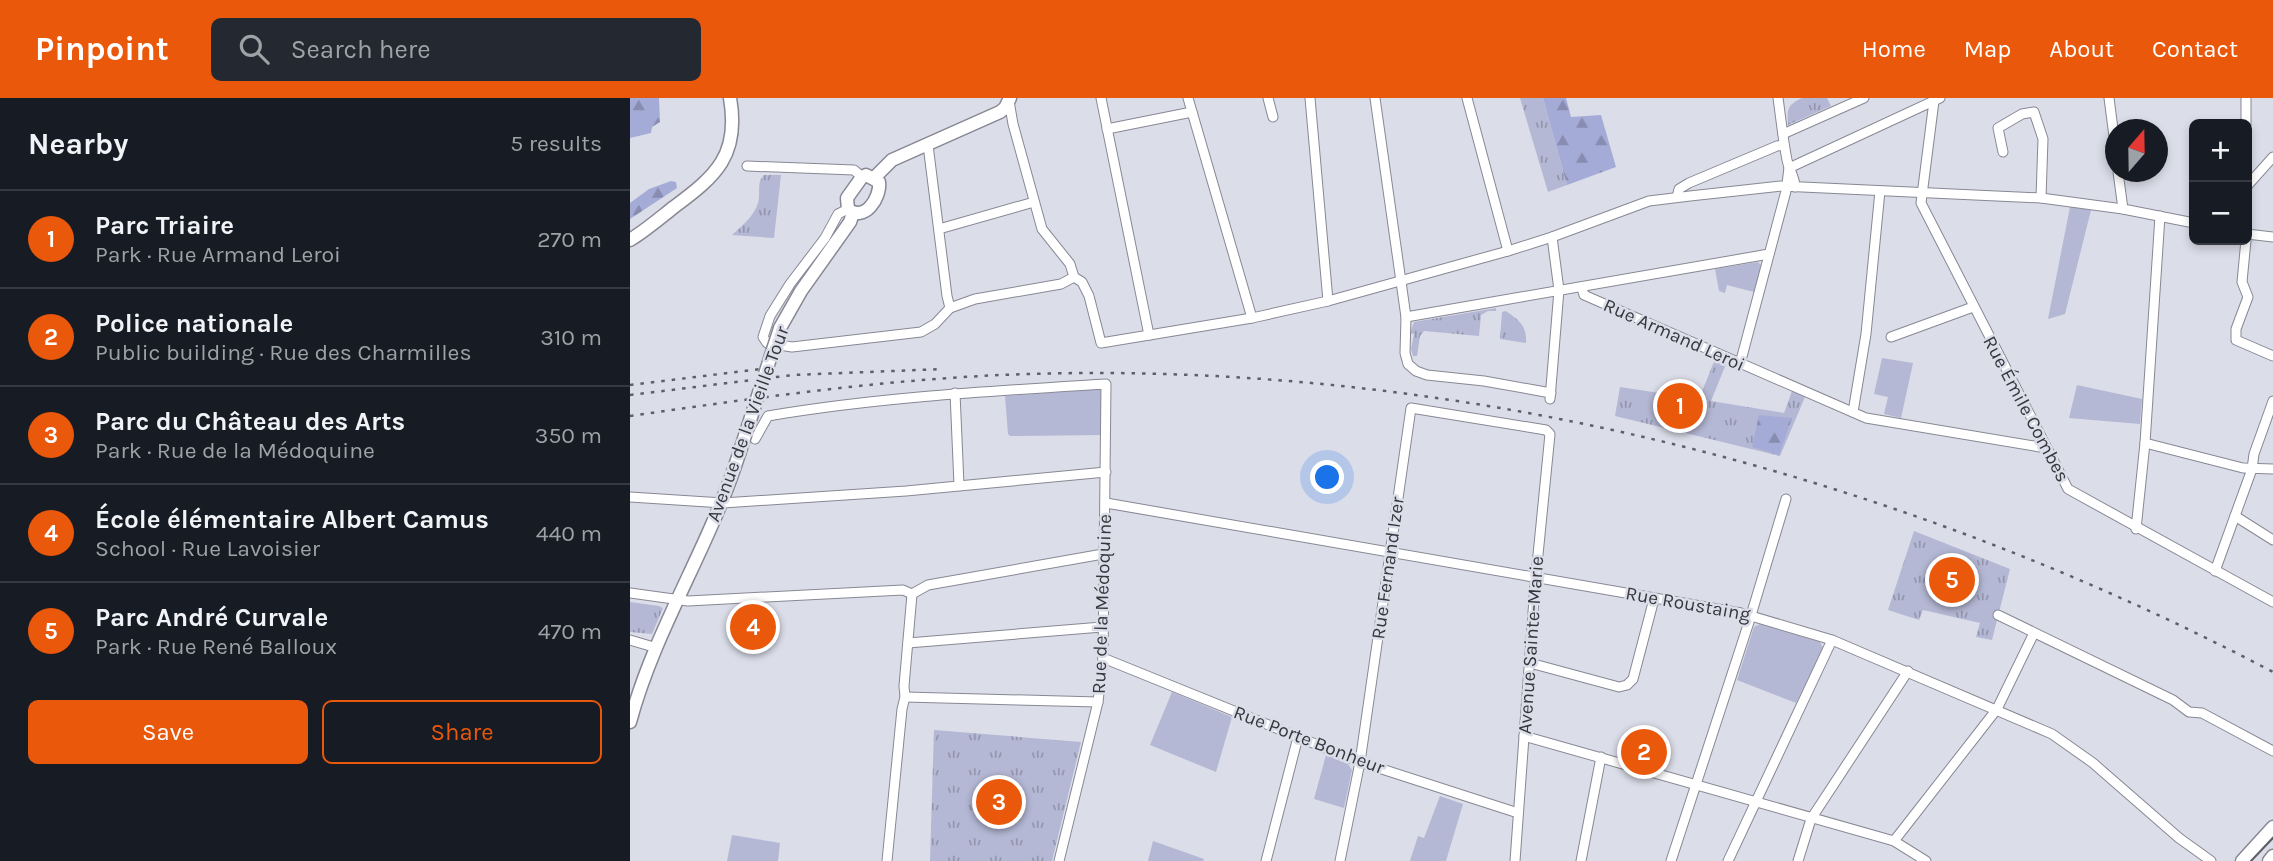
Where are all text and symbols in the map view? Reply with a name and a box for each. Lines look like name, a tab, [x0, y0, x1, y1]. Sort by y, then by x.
search box	[211, 18, 701, 81]
text: Pinpoint	[35, 30, 169, 68]
icon: search	[235, 30, 273, 68]
text: Search here	[291, 34, 431, 65]
text: Home	[1862, 35, 1926, 63]
text: Map	[1964, 35, 2011, 63]
text: About	[2049, 35, 2114, 63]
text: Contact	[2152, 35, 2238, 63]
north arrow	[2105, 119, 2168, 182]
map controls	[2189, 119, 2252, 245]
button: +	[2189, 119, 2252, 182]
text: Nearby	[28, 126, 128, 162]
text: 5 results	[510, 130, 602, 157]
button: −	[2189, 182, 2252, 245]
text: Parc Triaire	[95, 210, 234, 241]
text: 1	[47, 226, 55, 253]
text: 270 m	[537, 226, 602, 253]
text: Park · Rue Armand Leroi	[95, 241, 341, 268]
street label: Rue Armand Leroi	[1600, 294, 1748, 376]
text: Police nationale	[95, 308, 293, 339]
street label: Avenue de la Vieille Tour	[702, 323, 794, 525]
text: 2	[44, 324, 58, 351]
text: 310 m	[540, 324, 602, 351]
street label: Rue Émile Combes	[1978, 332, 2075, 486]
text: Public building · Rue des Charmilles	[95, 339, 472, 366]
pin: 1	[1657, 380, 1703, 432]
text: Parc du Château des Arts	[95, 406, 405, 437]
text: 3	[44, 422, 58, 449]
text: 350 m	[535, 422, 602, 449]
text: Park · Rue de la Médoquine	[95, 437, 375, 464]
your location	[1310, 460, 1344, 494]
street label: Rue Fernand Izer	[1367, 495, 1409, 641]
text: École élémentaire Albert Camus	[95, 504, 489, 535]
street label: Rue de la Médoquine	[1088, 514, 1116, 694]
text: 4	[44, 520, 58, 547]
text: 440 m	[536, 520, 602, 547]
text: School · Rue Lavoisier	[95, 535, 320, 562]
pin: 5	[1929, 554, 1975, 606]
street label: Avenue Sainte-Marie	[1514, 555, 1548, 735]
street label: Rue Roustaing	[1624, 582, 1752, 626]
pin: 4	[730, 601, 776, 653]
text: Parc André Curvale	[95, 602, 328, 633]
text: 5	[44, 618, 58, 645]
text: 470 m	[538, 618, 602, 645]
text: Park · Rue René Balloux	[95, 633, 337, 660]
button: Save	[28, 700, 308, 764]
button: Share	[322, 700, 602, 764]
street label: Rue Porte Bonheur	[1230, 701, 1388, 779]
pin: 2	[1621, 726, 1667, 778]
pin: 3	[976, 776, 1022, 828]

